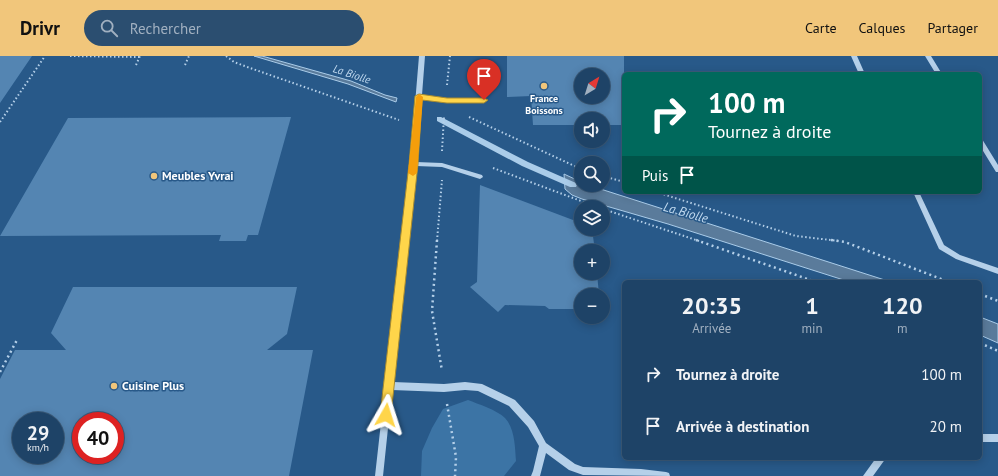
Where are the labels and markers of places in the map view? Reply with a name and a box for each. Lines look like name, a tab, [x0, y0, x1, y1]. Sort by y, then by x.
pin	[467, 59, 501, 100]
marker: France Boissons	[539, 81, 549, 91]
place label: France Boissons	[525, 92, 563, 117]
place label: Meubles Yvrai	[162, 168, 234, 183]
marker: Meubles Yvrai	[149, 171, 159, 181]
place label: Cuisine Plus	[122, 378, 184, 393]
marker: Cuisine Plus	[109, 381, 119, 391]

